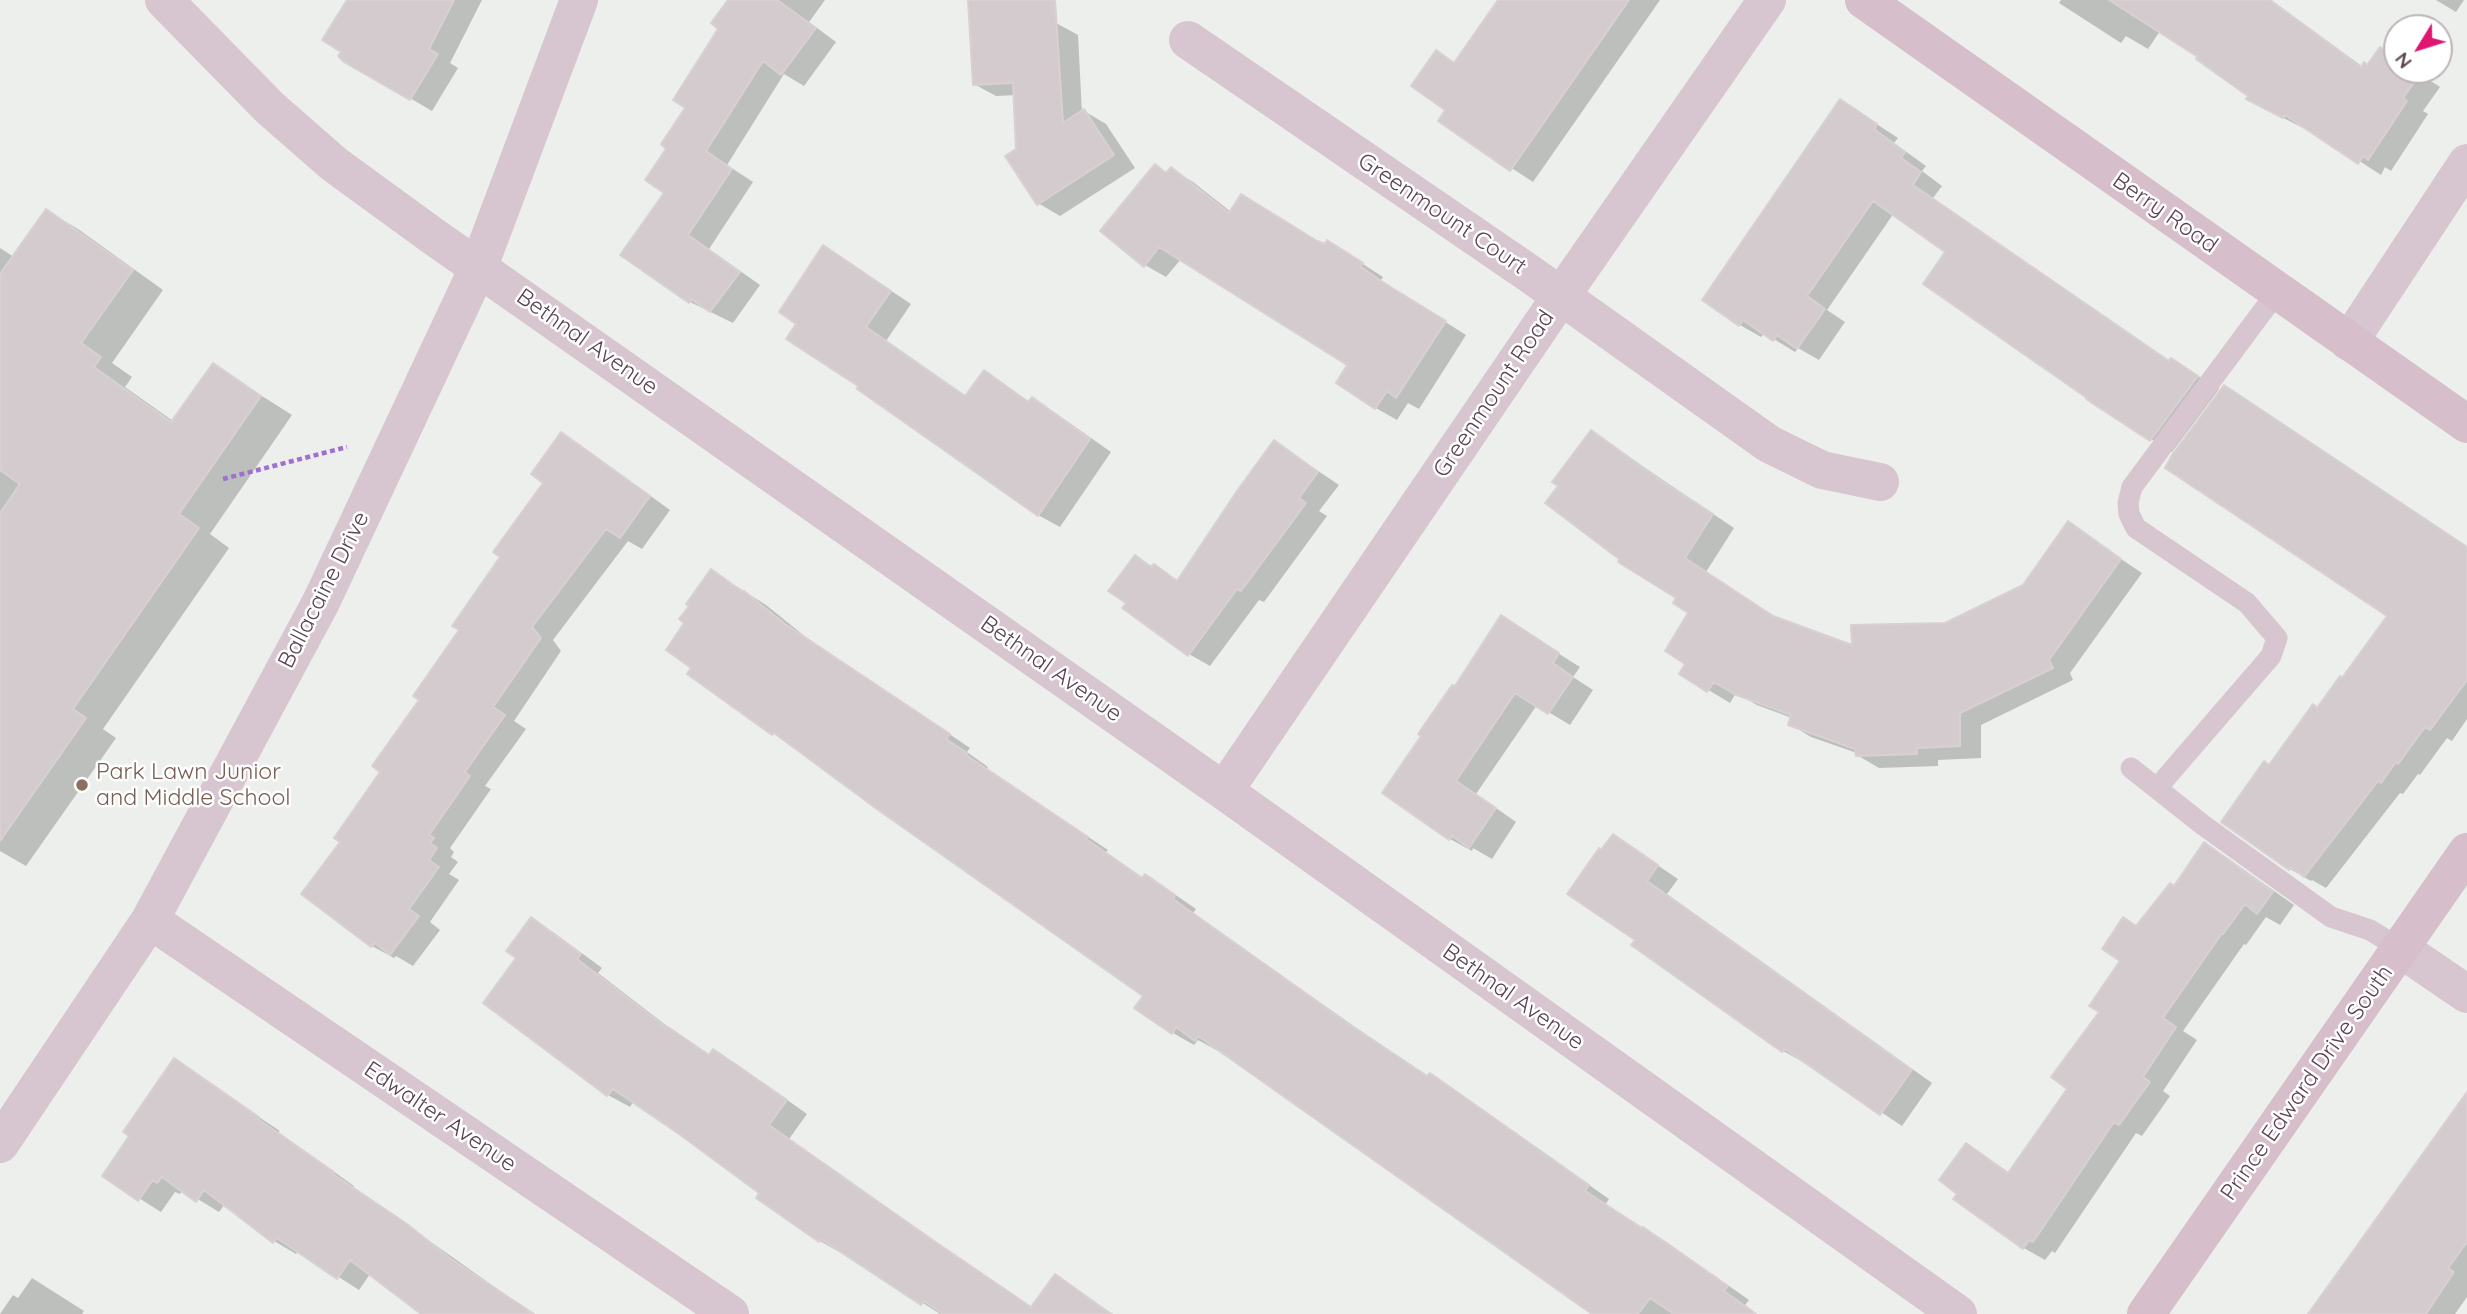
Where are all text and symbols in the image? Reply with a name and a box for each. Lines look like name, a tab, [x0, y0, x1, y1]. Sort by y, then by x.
north arrow	[2383, 14, 2453, 84]
text: N	[2389, 48, 2417, 74]
street label: Greenmount Court	[1352, 147, 1532, 281]
street label: Berry Road	[2107, 167, 2223, 259]
street label: Bethnal Avenue	[511, 283, 663, 401]
street label: Greenmount Road	[1428, 305, 1560, 483]
street label: Ballacaine Drive	[273, 507, 375, 673]
street label: Bethnal Avenue	[975, 610, 1127, 728]
place label: Park Lawn Junior and Middle School	[96, 758, 291, 812]
marker: Park Lawn Junior and Middle School	[74, 777, 90, 793]
street label: Bethnal Avenue	[1437, 938, 1589, 1056]
street label: Prince Edward Drive South	[2215, 960, 2399, 1206]
street label: Edwalter Avenue	[359, 1056, 521, 1178]

